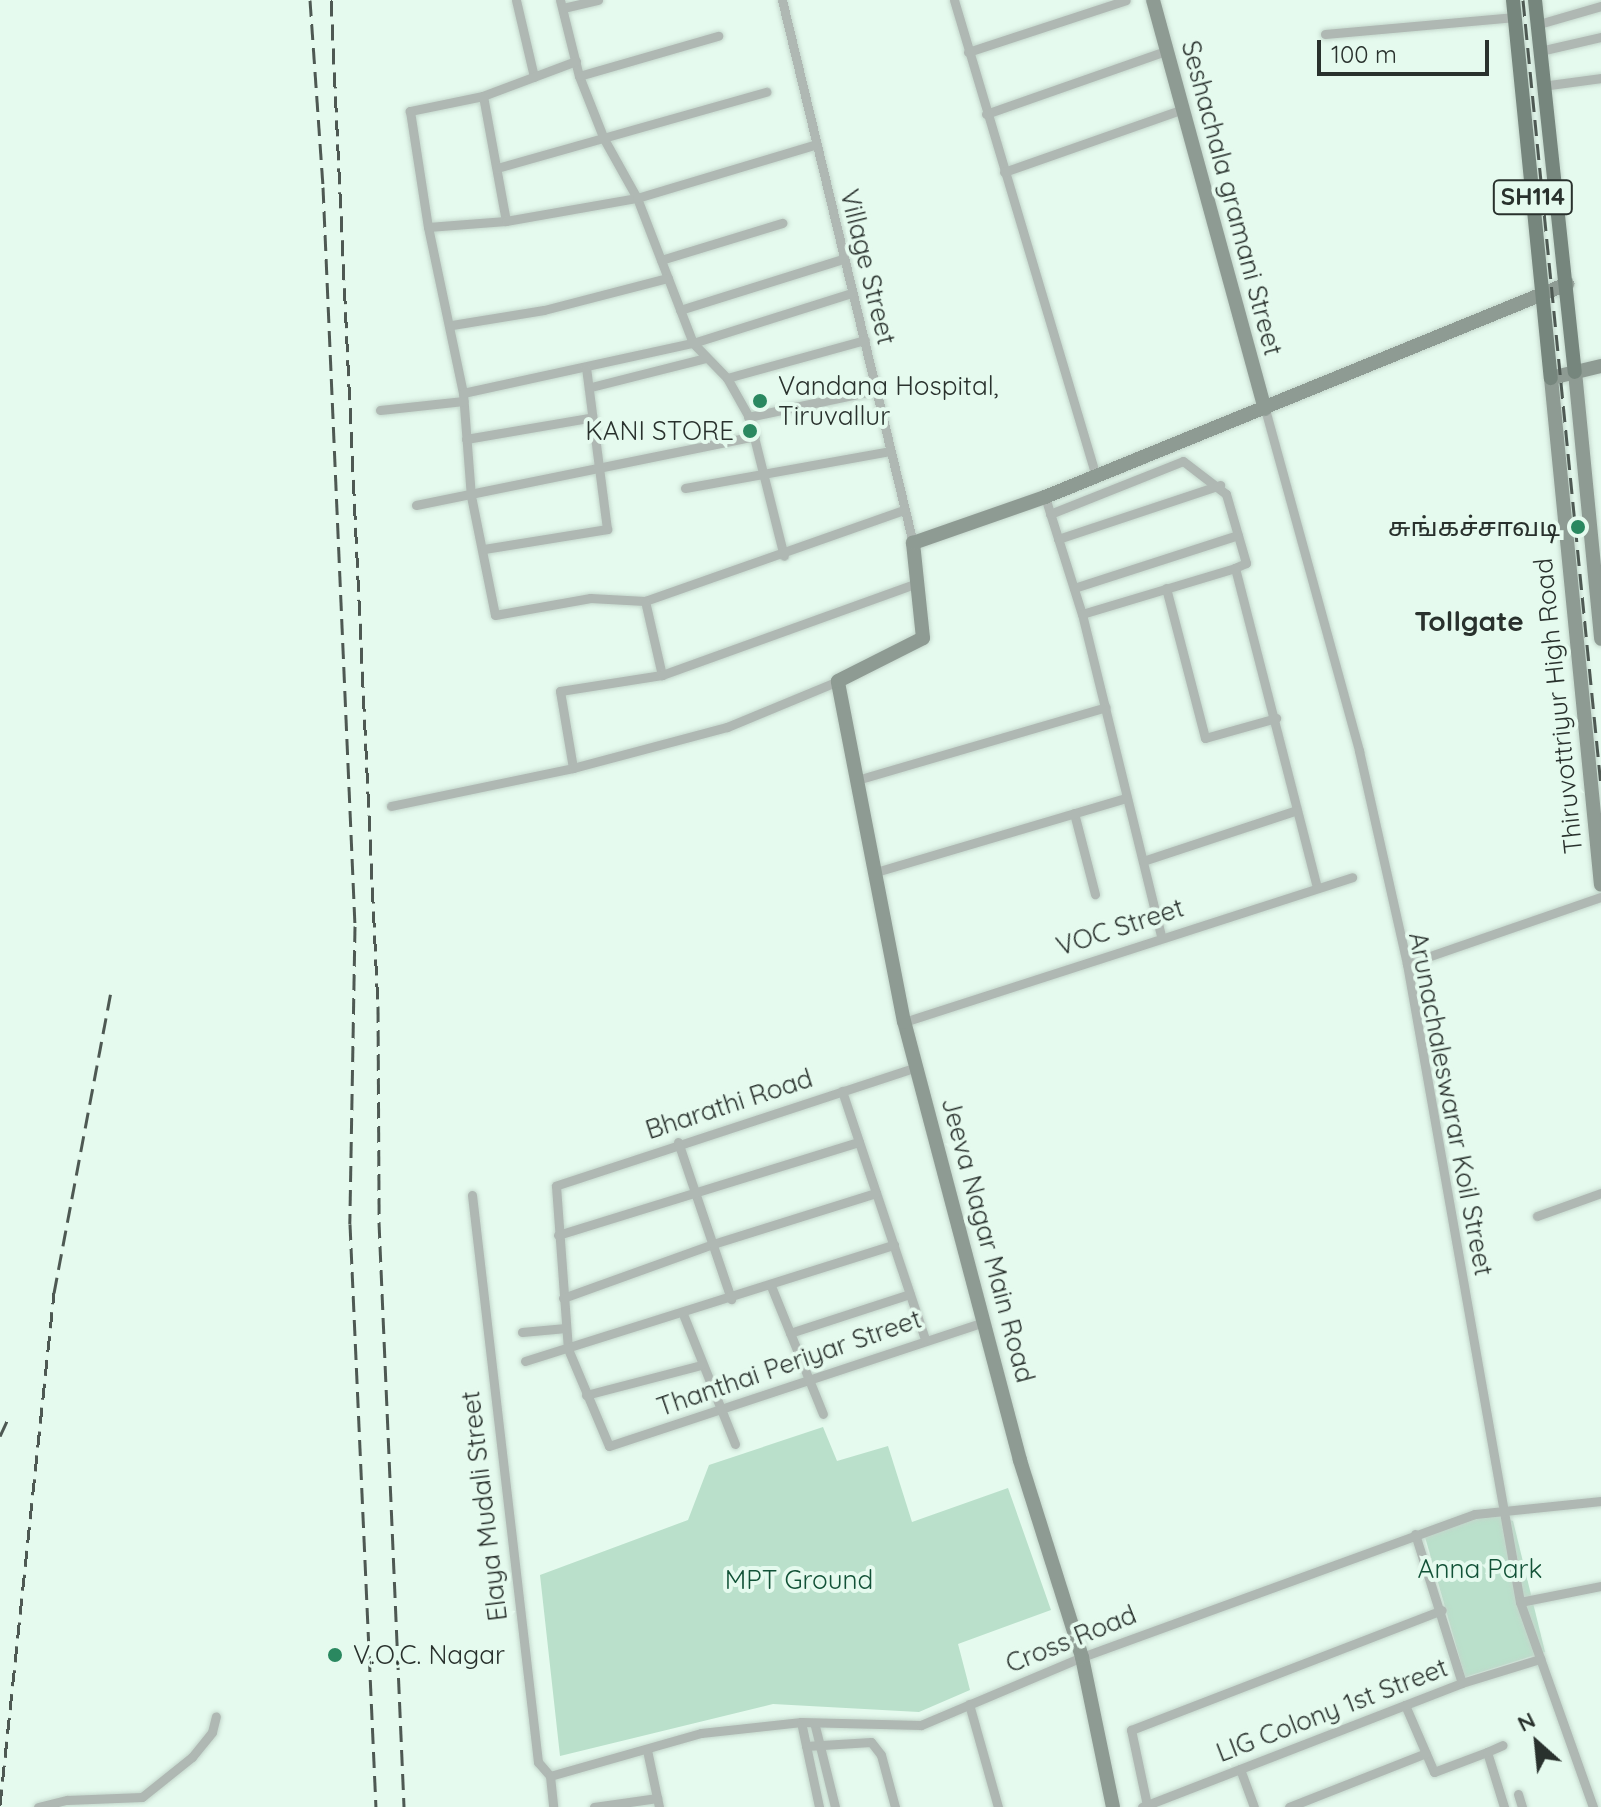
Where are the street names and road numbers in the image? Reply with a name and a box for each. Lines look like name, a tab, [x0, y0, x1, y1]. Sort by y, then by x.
street label: Seshachala gramani Street	[1175, 37, 1289, 359]
road number: SH114	[1491, 177, 1575, 217]
street label: Village Street	[834, 186, 902, 348]
street label: Thiruvottriyur High Road	[1527, 557, 1589, 855]
street label: VOC Street	[1052, 892, 1188, 962]
street label: Arunachaleswarar Koil Street	[1402, 930, 1500, 1278]
street label: Bharathi Road	[642, 1062, 816, 1146]
street label: Jeeva Nagar Main Road	[935, 1094, 1041, 1386]
street label: Thanthai Periyar Street	[653, 1303, 925, 1423]
street label: Elaya Mudali Street	[454, 1389, 514, 1623]
street label: Cross Road	[1001, 1599, 1141, 1679]
street label: LIG Colony 1st Street	[1212, 1652, 1452, 1768]

